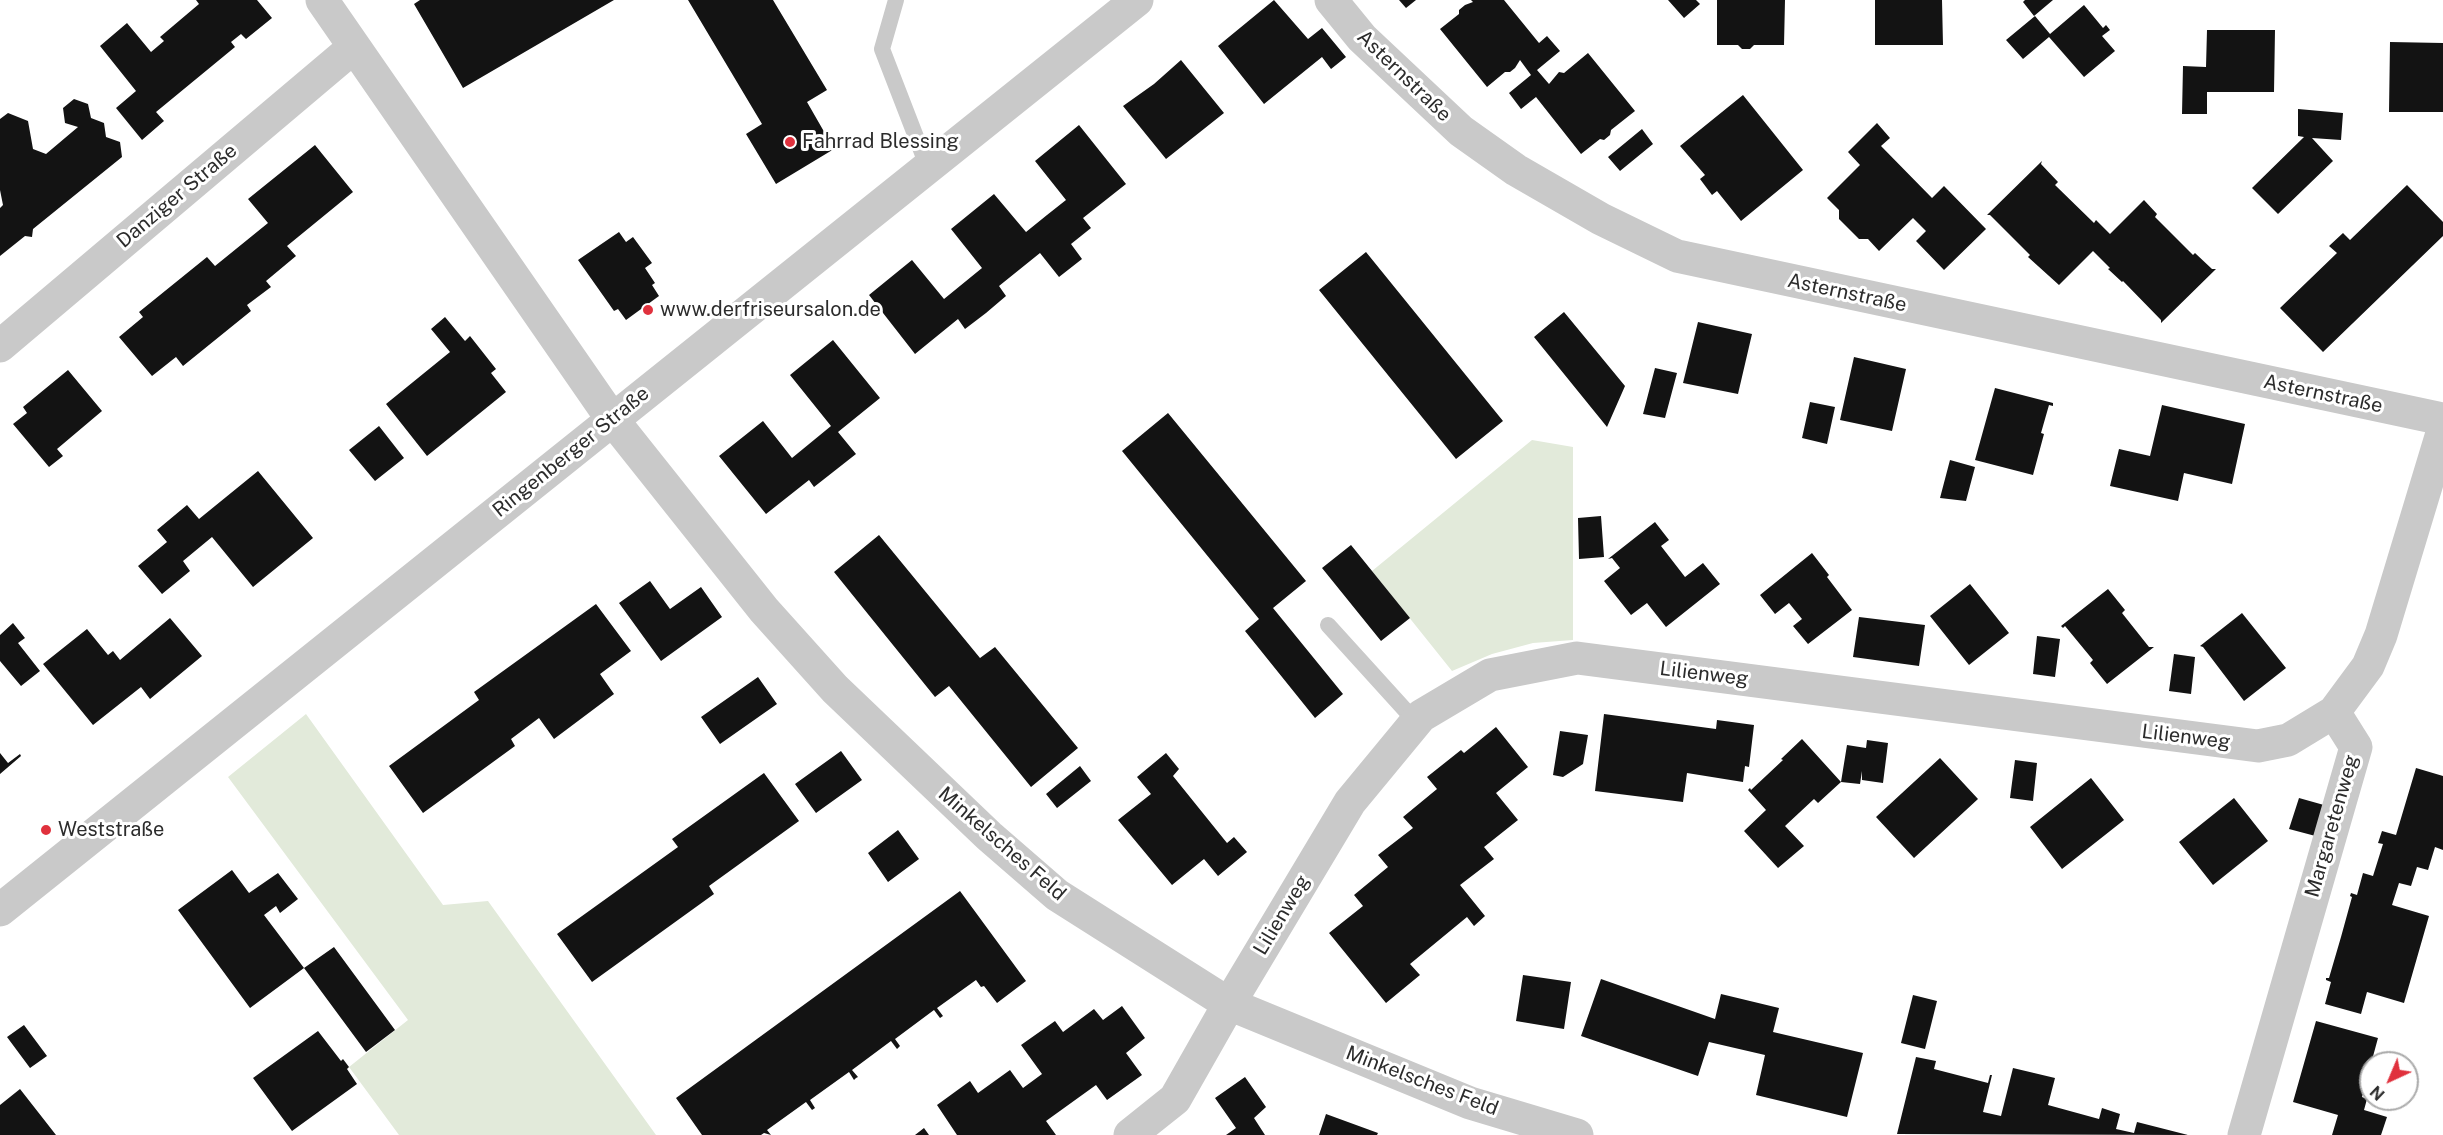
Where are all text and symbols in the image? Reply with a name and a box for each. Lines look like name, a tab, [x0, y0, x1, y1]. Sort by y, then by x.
street label: Asternstraße	[1352, 25, 1456, 127]
place label: Fahrrad Blessing	[802, 130, 959, 154]
marker: Fahrrad Blessing	[783, 135, 797, 149]
street label: Danziger Straße	[112, 139, 242, 253]
street label: Asternstraße	[1785, 269, 1909, 317]
place label: www.derfriseursalon.de	[660, 298, 881, 322]
marker: www.derfriseursalon.de	[641, 303, 655, 317]
street label: Asternstraße	[2261, 370, 2385, 418]
street label: Ringenberger Straße	[488, 382, 654, 522]
street label: Lilienweg	[1658, 657, 1750, 691]
street label: Lilienweg	[2140, 720, 2232, 754]
street label: Margaretenweg	[2300, 752, 2364, 900]
street label: Minkelsches Feld	[933, 782, 1071, 906]
place label: Weststraße	[58, 818, 164, 842]
marker: Weststraße	[39, 823, 53, 837]
street label: Lilienweg	[1249, 871, 1315, 959]
street label: Minkelsches Feld	[1342, 1041, 1502, 1121]
north arrow	[2359, 1051, 2419, 1111]
text: N	[2366, 1082, 2389, 1104]

